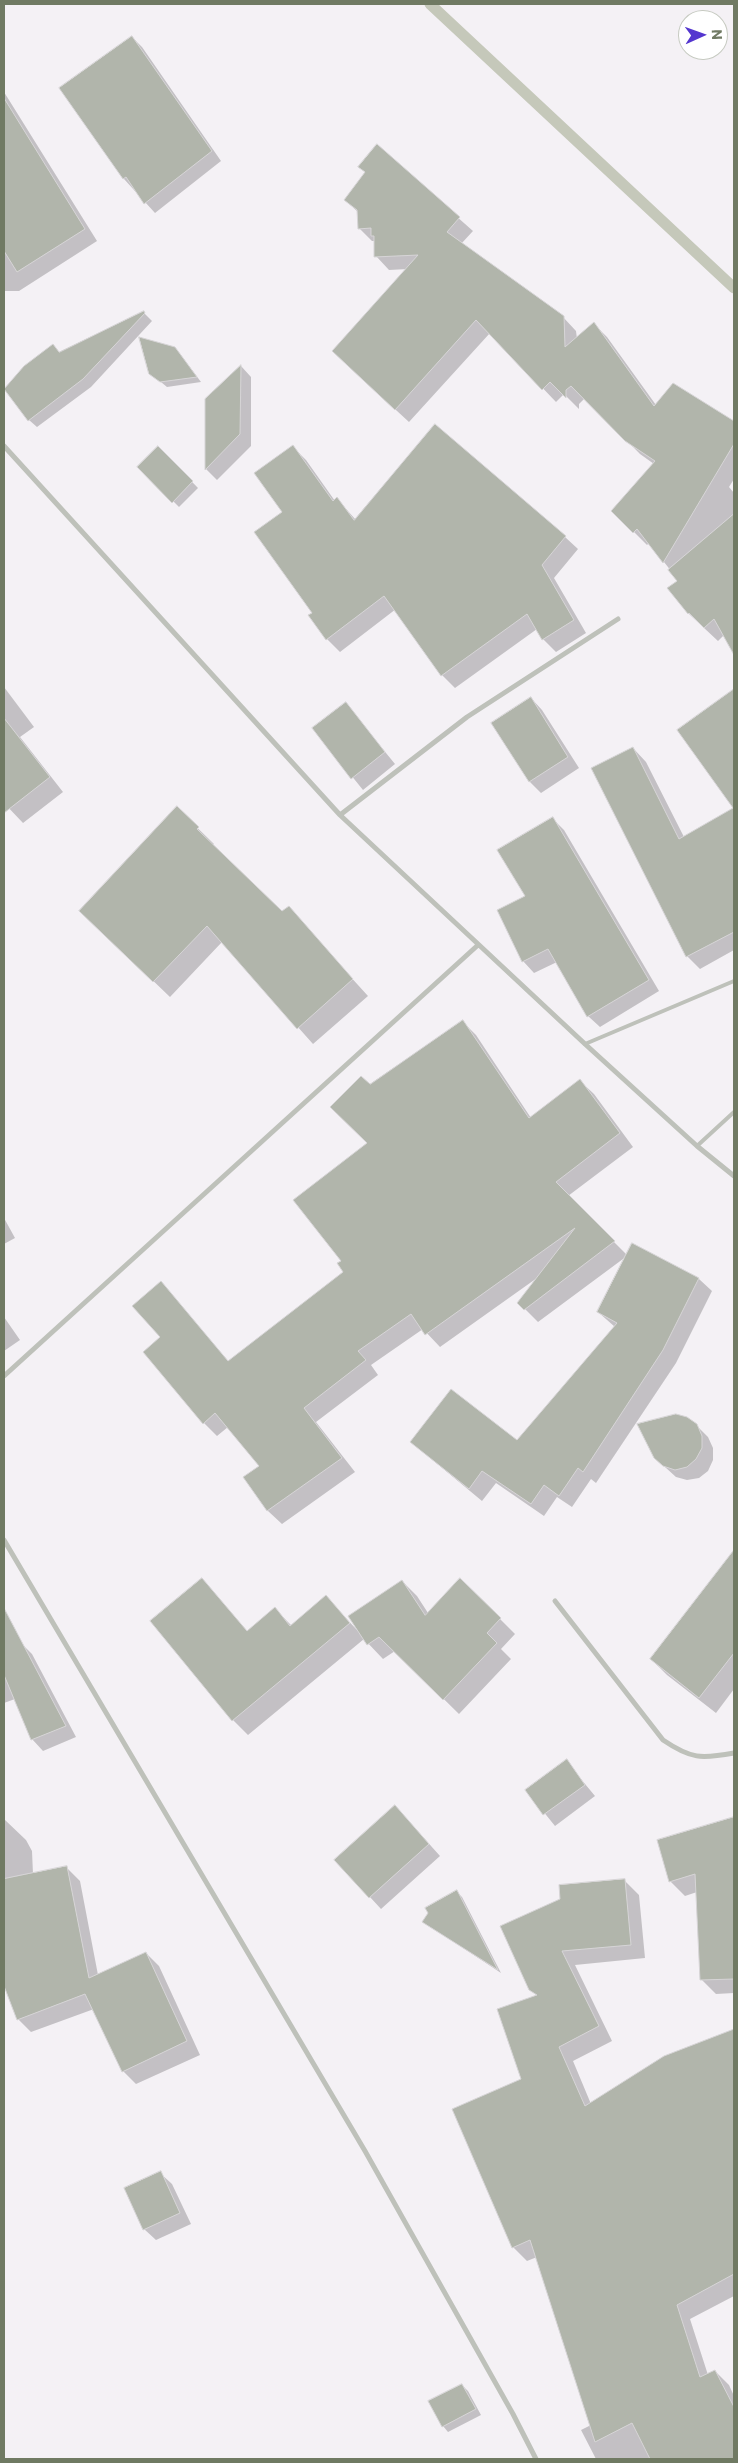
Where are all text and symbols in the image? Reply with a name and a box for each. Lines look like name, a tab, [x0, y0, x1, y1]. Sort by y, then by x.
north arrow	[678, 10, 728, 60]
text: N	[709, 29, 726, 40]

